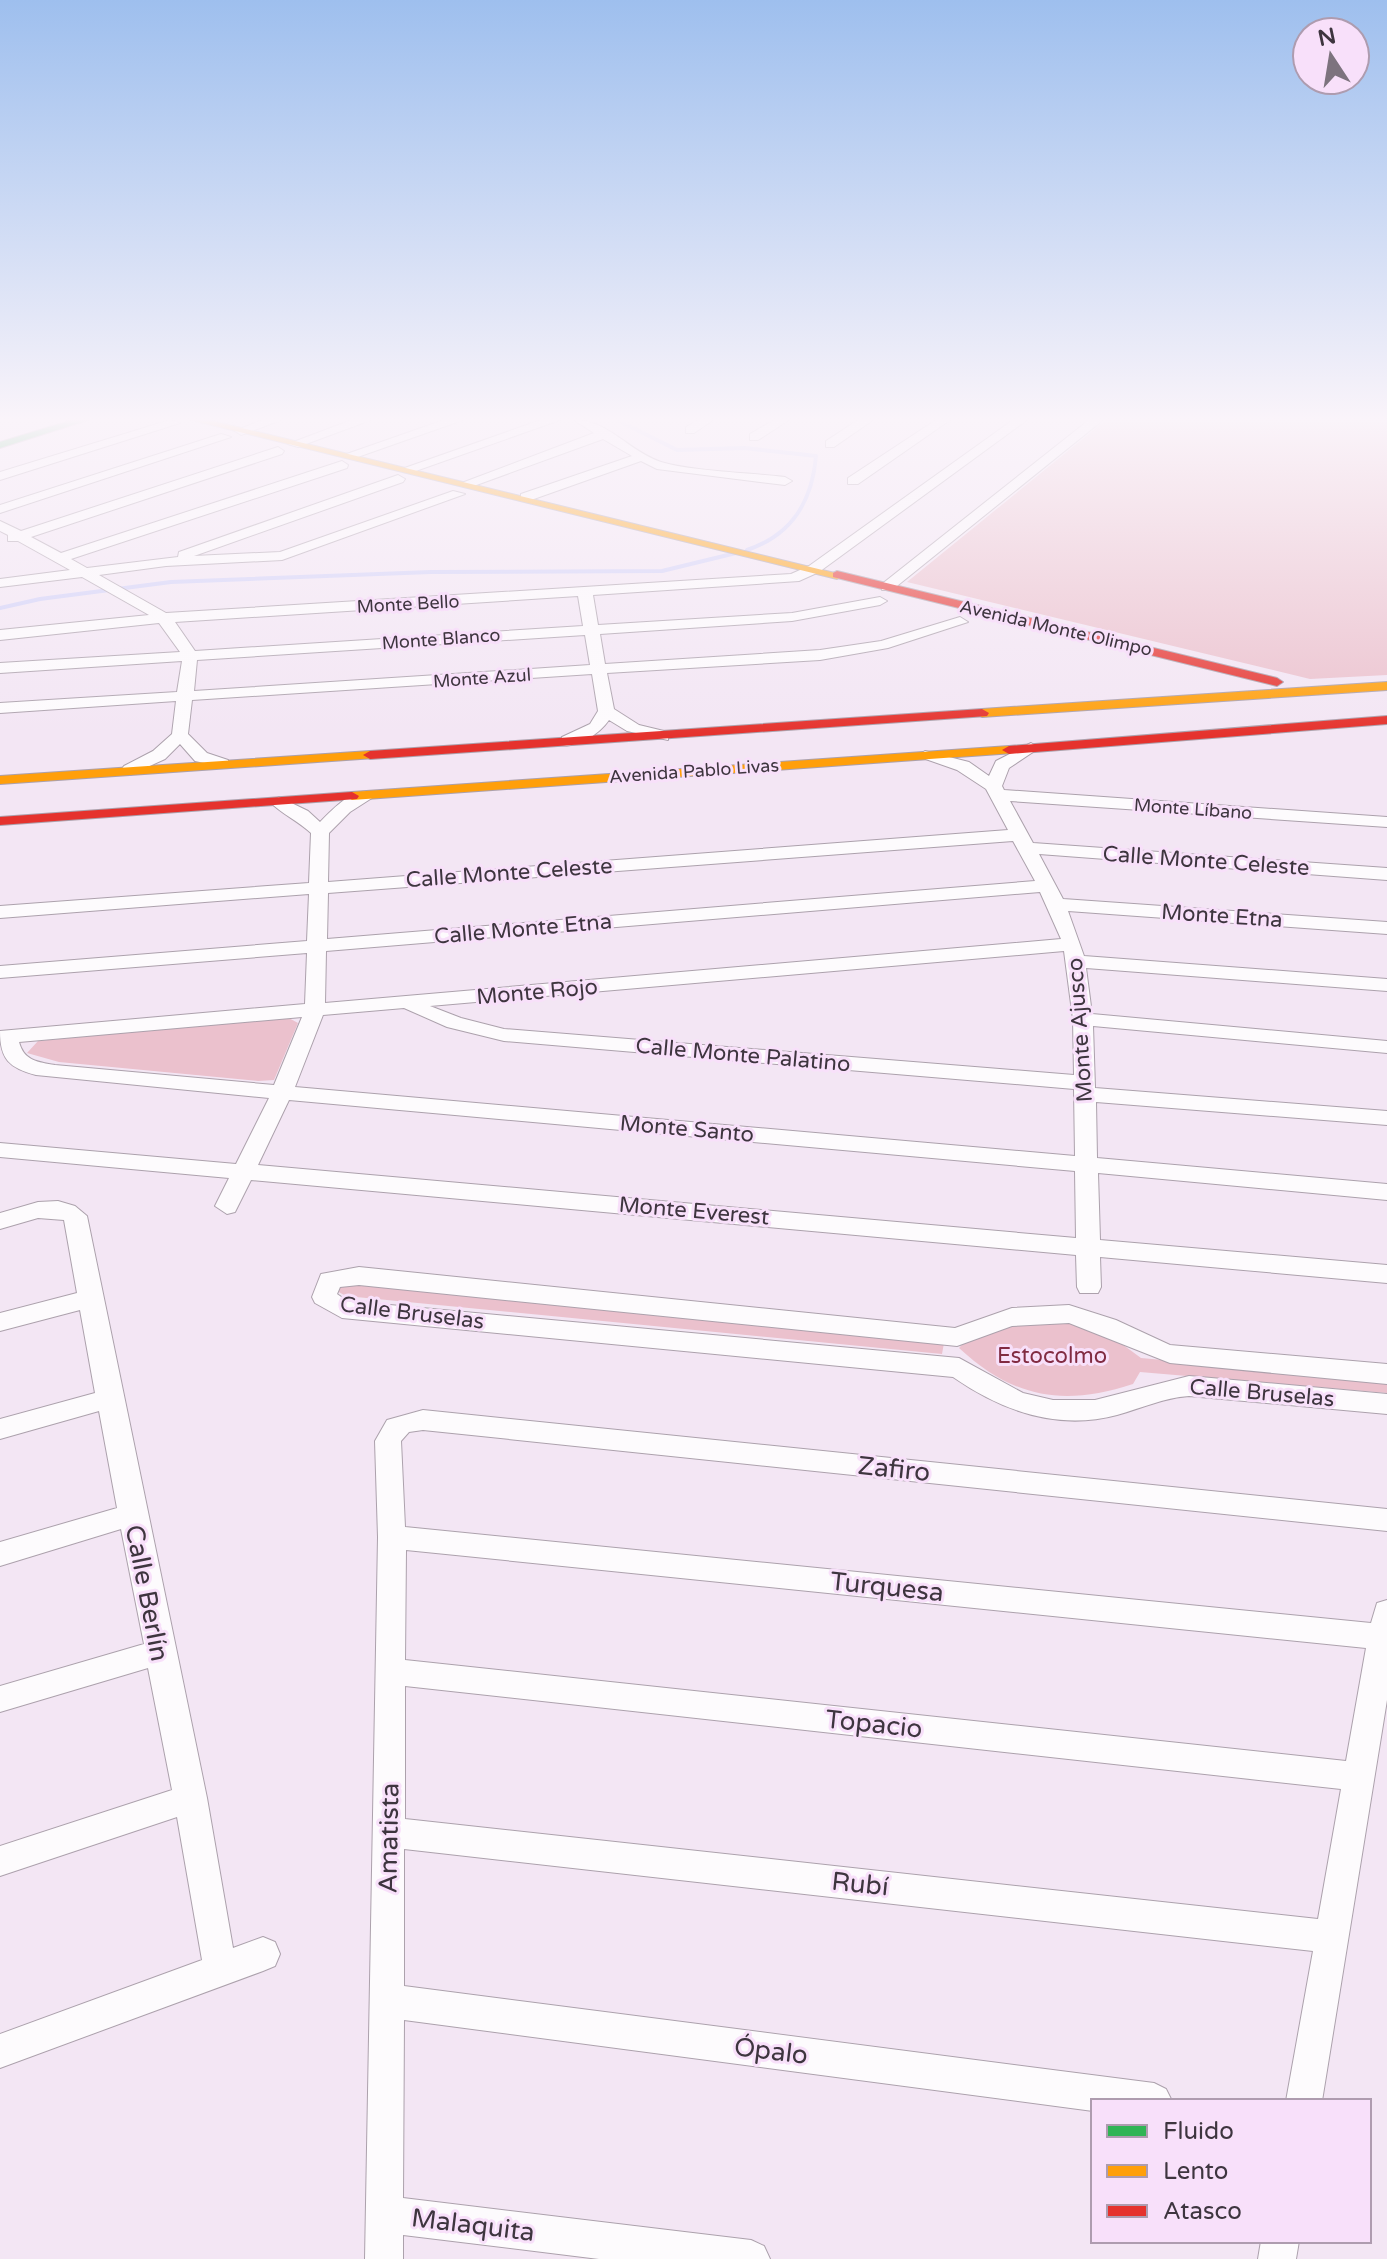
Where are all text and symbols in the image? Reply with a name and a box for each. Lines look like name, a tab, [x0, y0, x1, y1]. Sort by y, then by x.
north arrow	[1291, 16, 1371, 96]
text: N	[1316, 23, 1338, 52]
street label: Monte Bello	[356, 590, 460, 618]
street label: Avenida Monte Olimpo	[958, 595, 1154, 661]
street label: Monte Blanco	[381, 624, 501, 654]
street label: Monte Azul	[432, 664, 532, 692]
street label: Avenida Pablo Livas	[608, 754, 780, 788]
street label: Monte Líbano	[1133, 794, 1253, 824]
street label: Calle Monte Celeste	[1102, 841, 1310, 881]
street label: Calle Monte Celeste	[405, 853, 613, 893]
street label: Monte Etna	[1160, 899, 1284, 933]
street label: Calle Monte Etna	[433, 908, 613, 950]
street label: Monte Ajusco	[1062, 957, 1098, 1103]
street label: Monte Rojo	[475, 974, 599, 1010]
street label: Calle Monte Palatino	[635, 1033, 851, 1077]
street label: Monte Santo	[619, 1110, 755, 1148]
street label: Monte Everest	[618, 1191, 770, 1231]
street label: Calle Bruselas	[338, 1291, 486, 1335]
park label: Estocolmo	[997, 1343, 1107, 1369]
street label: Calle Bruselas	[1189, 1374, 1335, 1412]
street label: Zafiro	[856, 1450, 932, 1488]
street label: Calle Berlín	[119, 1522, 175, 1664]
street label: Turquesa	[829, 1566, 945, 1608]
street label: Topacio	[824, 1704, 924, 1744]
street label: Amatista	[373, 1782, 405, 1894]
street label: Rubí	[830, 1866, 890, 1902]
street label: Ópalo	[732, 2030, 810, 2071]
legend	[1091, 2099, 1371, 2243]
text: Fluido	[1163, 2117, 1234, 2146]
text: Lento	[1163, 2157, 1228, 2186]
text: Atasco	[1163, 2197, 1242, 2226]
street label: Malaquita	[410, 2202, 536, 2248]

